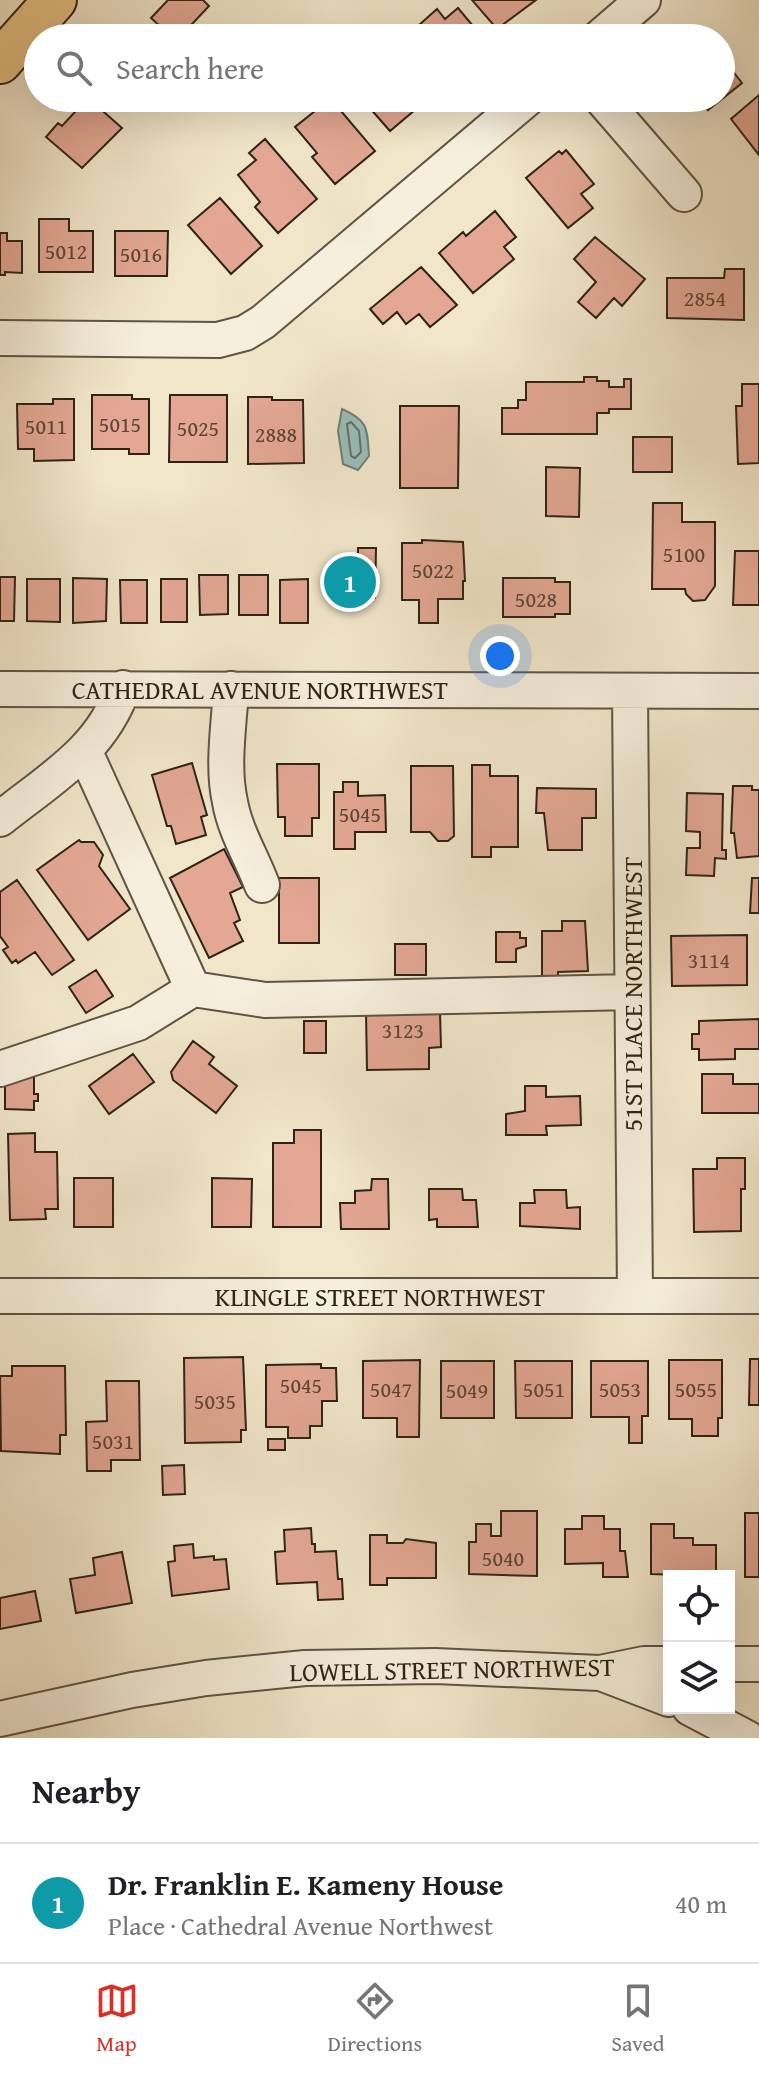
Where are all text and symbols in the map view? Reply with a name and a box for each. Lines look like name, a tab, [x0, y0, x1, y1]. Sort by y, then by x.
search box	[24, 24, 735, 112]
icon: search	[52, 46, 96, 90]
text: Search here	[116, 46, 264, 90]
house number: 5012	[45, 235, 87, 267]
house number: 5016	[120, 238, 162, 270]
house number: 2854	[684, 282, 726, 314]
house number: 5015	[99, 408, 141, 440]
house number: 5011	[25, 410, 67, 442]
house number: 5025	[177, 412, 219, 444]
house number: 2888	[255, 418, 297, 450]
house number: 5100	[663, 538, 705, 570]
pin: 1	[324, 552, 376, 612]
house number: 5022	[412, 554, 454, 586]
house number: 5028	[515, 583, 557, 615]
your location	[480, 636, 520, 676]
street label: CATHEDRAL AVENUE NORTHWEST	[72, 670, 449, 709]
house number: 5045	[339, 798, 381, 830]
street label: 51ST PLACE NORTHWEST	[613, 856, 652, 1131]
house number: 3114	[688, 944, 730, 976]
house number: 3123	[382, 1014, 424, 1046]
street label: KLINGLE STREET NORTHWEST	[215, 1277, 546, 1316]
house number: 5045	[280, 1369, 322, 1401]
house number: 5047	[370, 1373, 412, 1405]
house number: 5051	[523, 1373, 565, 1405]
house number: 5053	[599, 1373, 641, 1405]
house number: 5055	[675, 1373, 717, 1405]
house number: 5049	[446, 1374, 488, 1406]
house number: 5035	[194, 1385, 236, 1417]
house number: 5031	[92, 1425, 134, 1457]
house number: 5040	[482, 1542, 524, 1574]
map controls	[663, 1570, 735, 1714]
button: locate	[663, 1570, 735, 1642]
button: layers	[663, 1642, 735, 1714]
street label: LOWELL STREET NORTHWEST	[289, 1647, 615, 1691]
text: Nearby	[32, 1766, 141, 1815]
text: Dr. Franklin E. Kameny House	[108, 1862, 504, 1906]
text: 1	[51, 1884, 65, 1923]
text: 40 m	[675, 1884, 727, 1923]
text: Place · Cathedral Avenue Northwest	[108, 1906, 493, 1945]
tab: Map	[95, 1979, 139, 2059]
tab: Directions	[328, 1979, 422, 2059]
tab: Saved	[611, 1979, 664, 2059]

